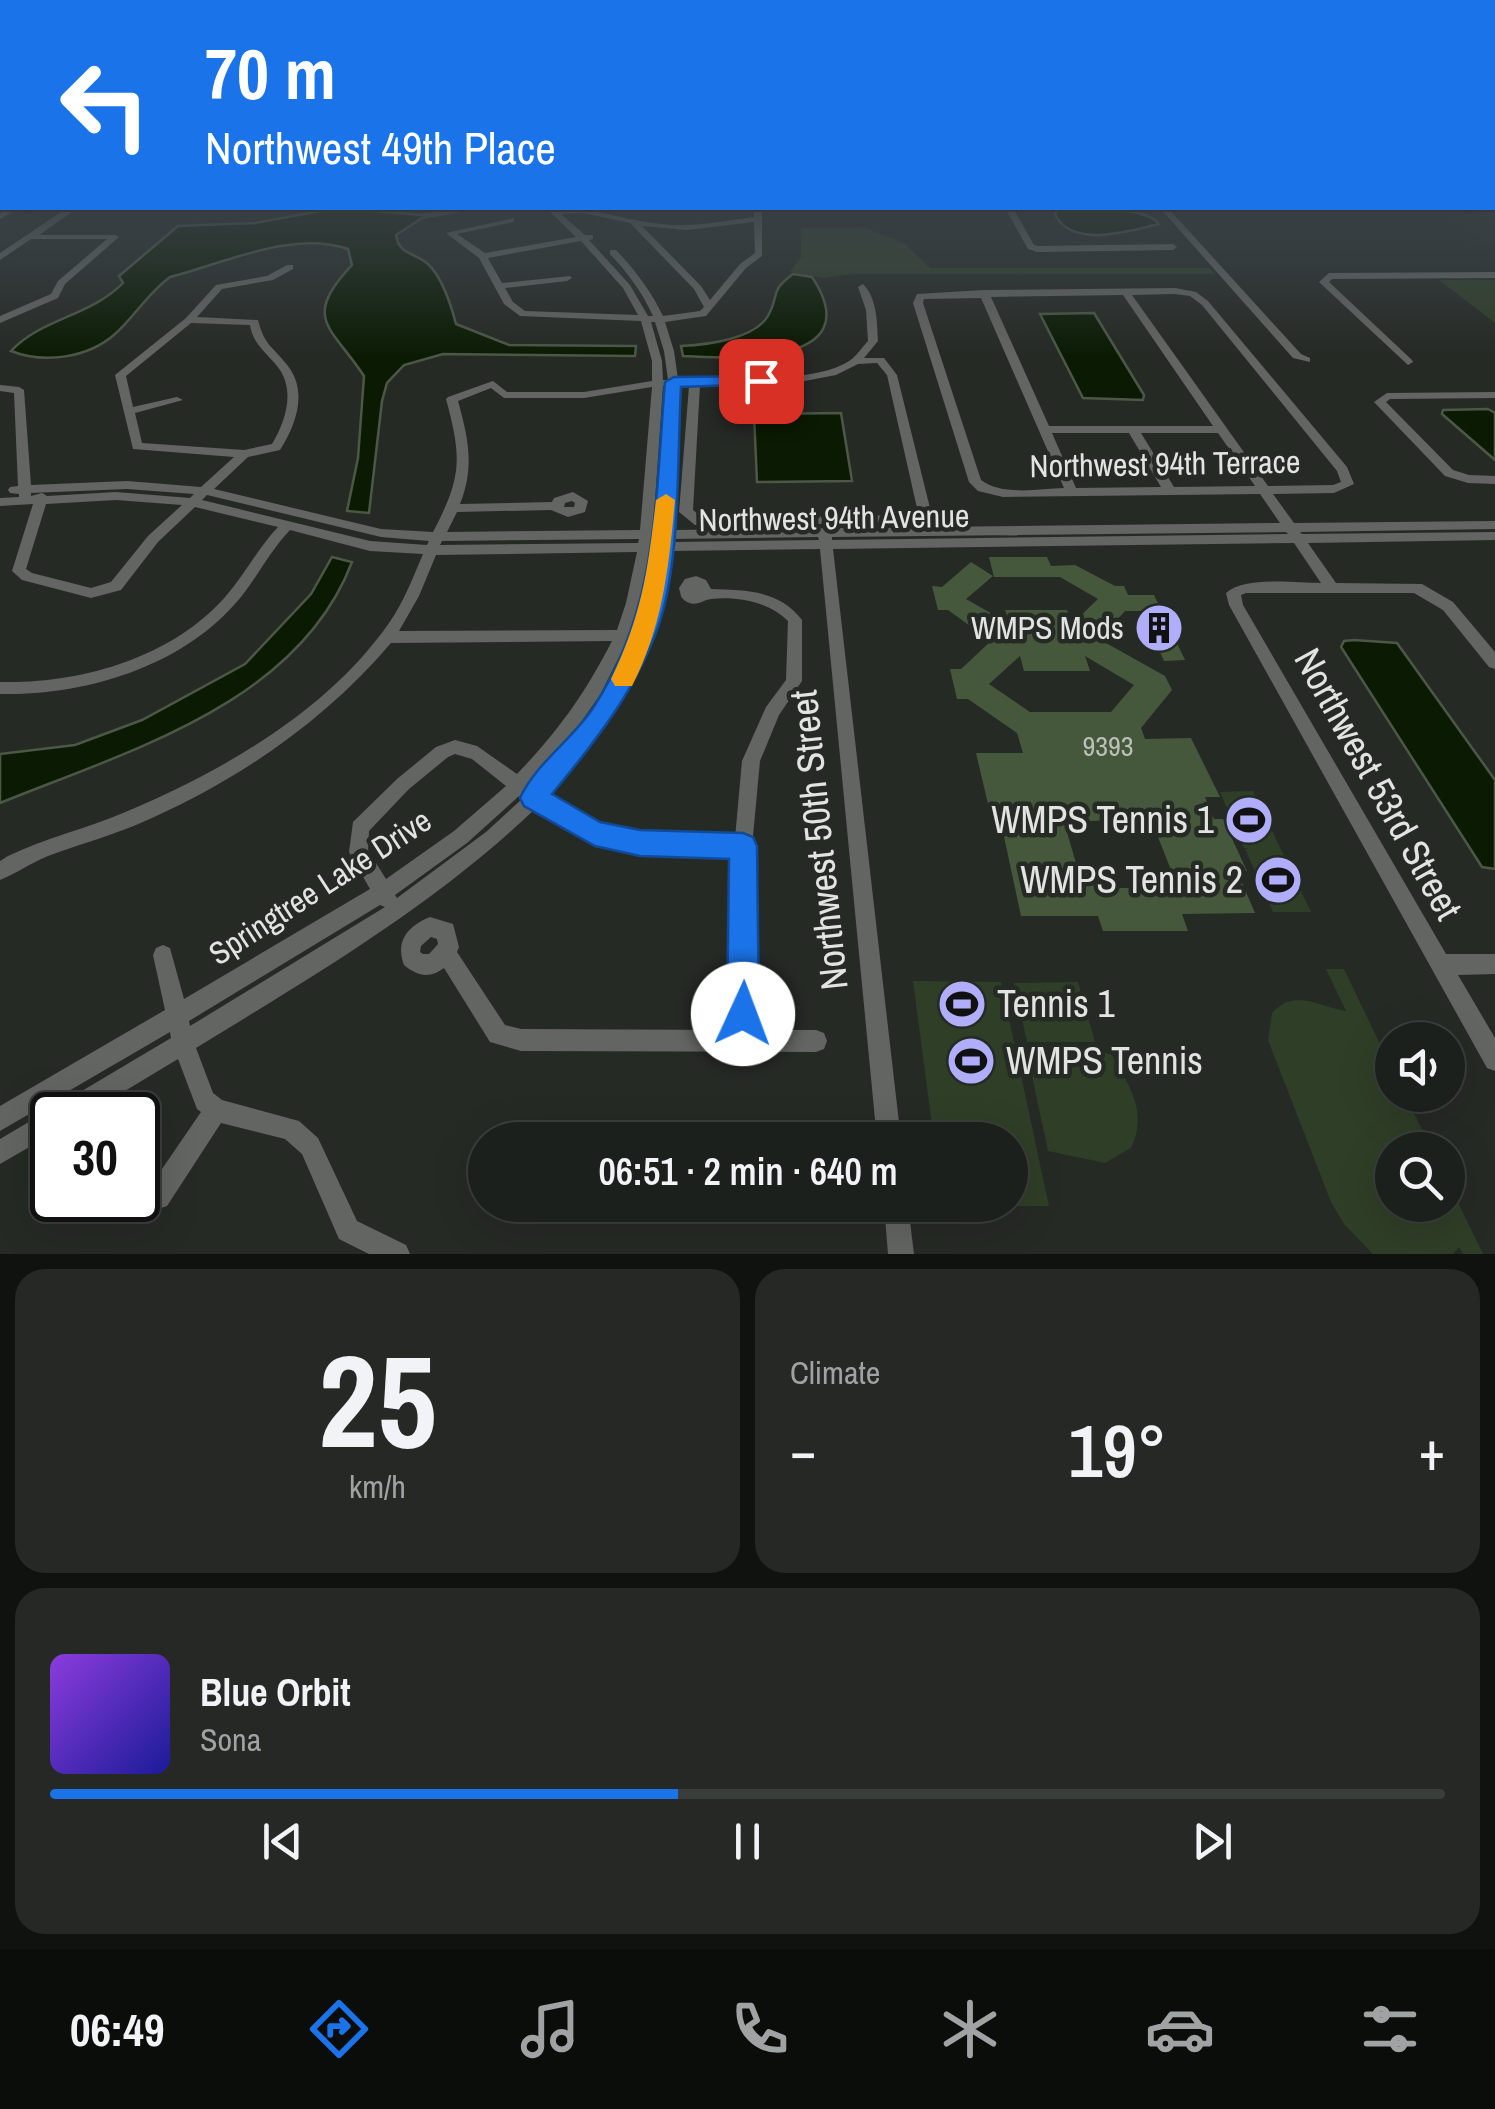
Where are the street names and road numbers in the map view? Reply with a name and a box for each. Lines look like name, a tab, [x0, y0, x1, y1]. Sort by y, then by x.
street label: Northwest 94th Terrace	[1029, 440, 1301, 487]
street label: Northwest 94th Avenue	[698, 494, 970, 541]
street label: Northwest 53rd Street	[1283, 639, 1474, 929]
street label: Northwest 50th Street	[777, 687, 860, 993]
street label: Springtree Lake Drive	[200, 799, 439, 975]

